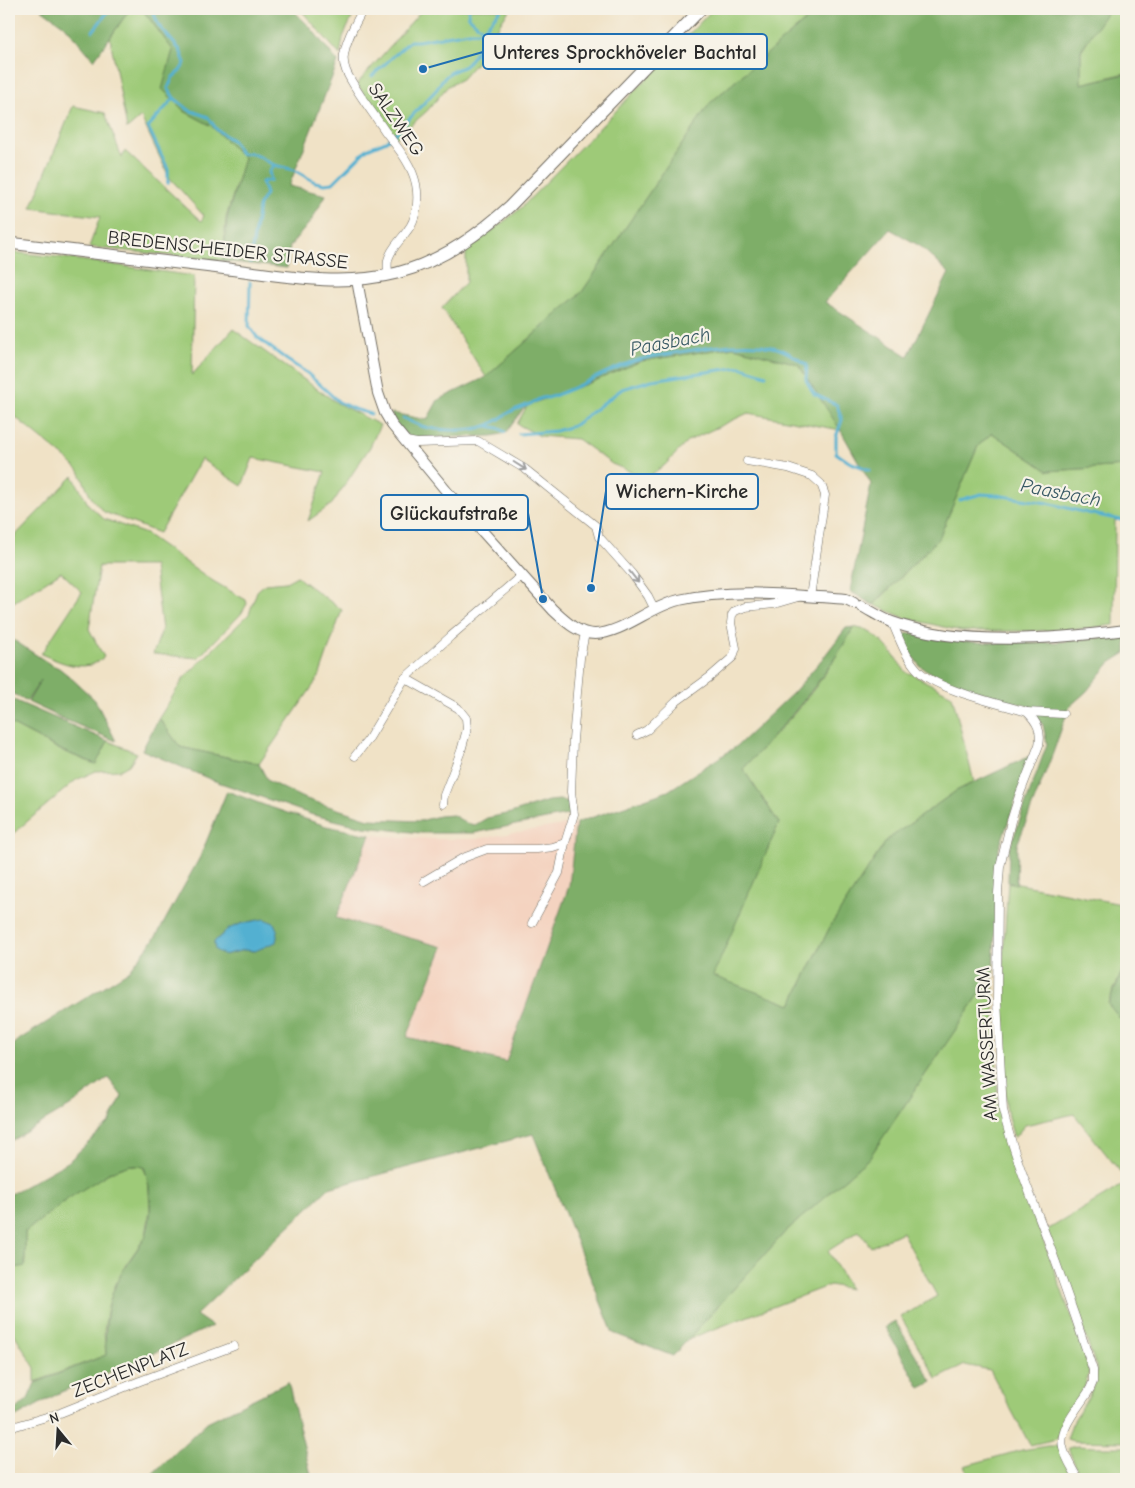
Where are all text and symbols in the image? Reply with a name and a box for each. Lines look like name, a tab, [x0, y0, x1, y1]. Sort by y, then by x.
callout: Unteres Sprockhöveler Bachtal	[483, 34, 767, 69]
text: Unteres Sprockhöveler Bachtal	[493, 41, 757, 64]
street label: SALZWEG	[364, 79, 429, 160]
street label: BREDENSCHEIDER STRASSE	[107, 226, 349, 274]
water label: Paasbach	[628, 322, 712, 361]
one-way arrow	[512, 461, 526, 471]
water label: Paasbach	[1019, 473, 1103, 512]
callout: Wichern-Kirche	[606, 474, 758, 509]
text: Wichern-Kirche	[616, 480, 748, 503]
callout: Glückaufstraße	[381, 495, 528, 530]
text: Glückaufstraße	[390, 502, 518, 525]
one-way arrow	[629, 570, 639, 584]
street label: AM WASSERTURM	[972, 966, 1002, 1121]
street label: ZECHENPLATZ	[69, 1338, 191, 1402]
north arrow	[32, 1406, 82, 1456]
text: N	[47, 1409, 61, 1428]

